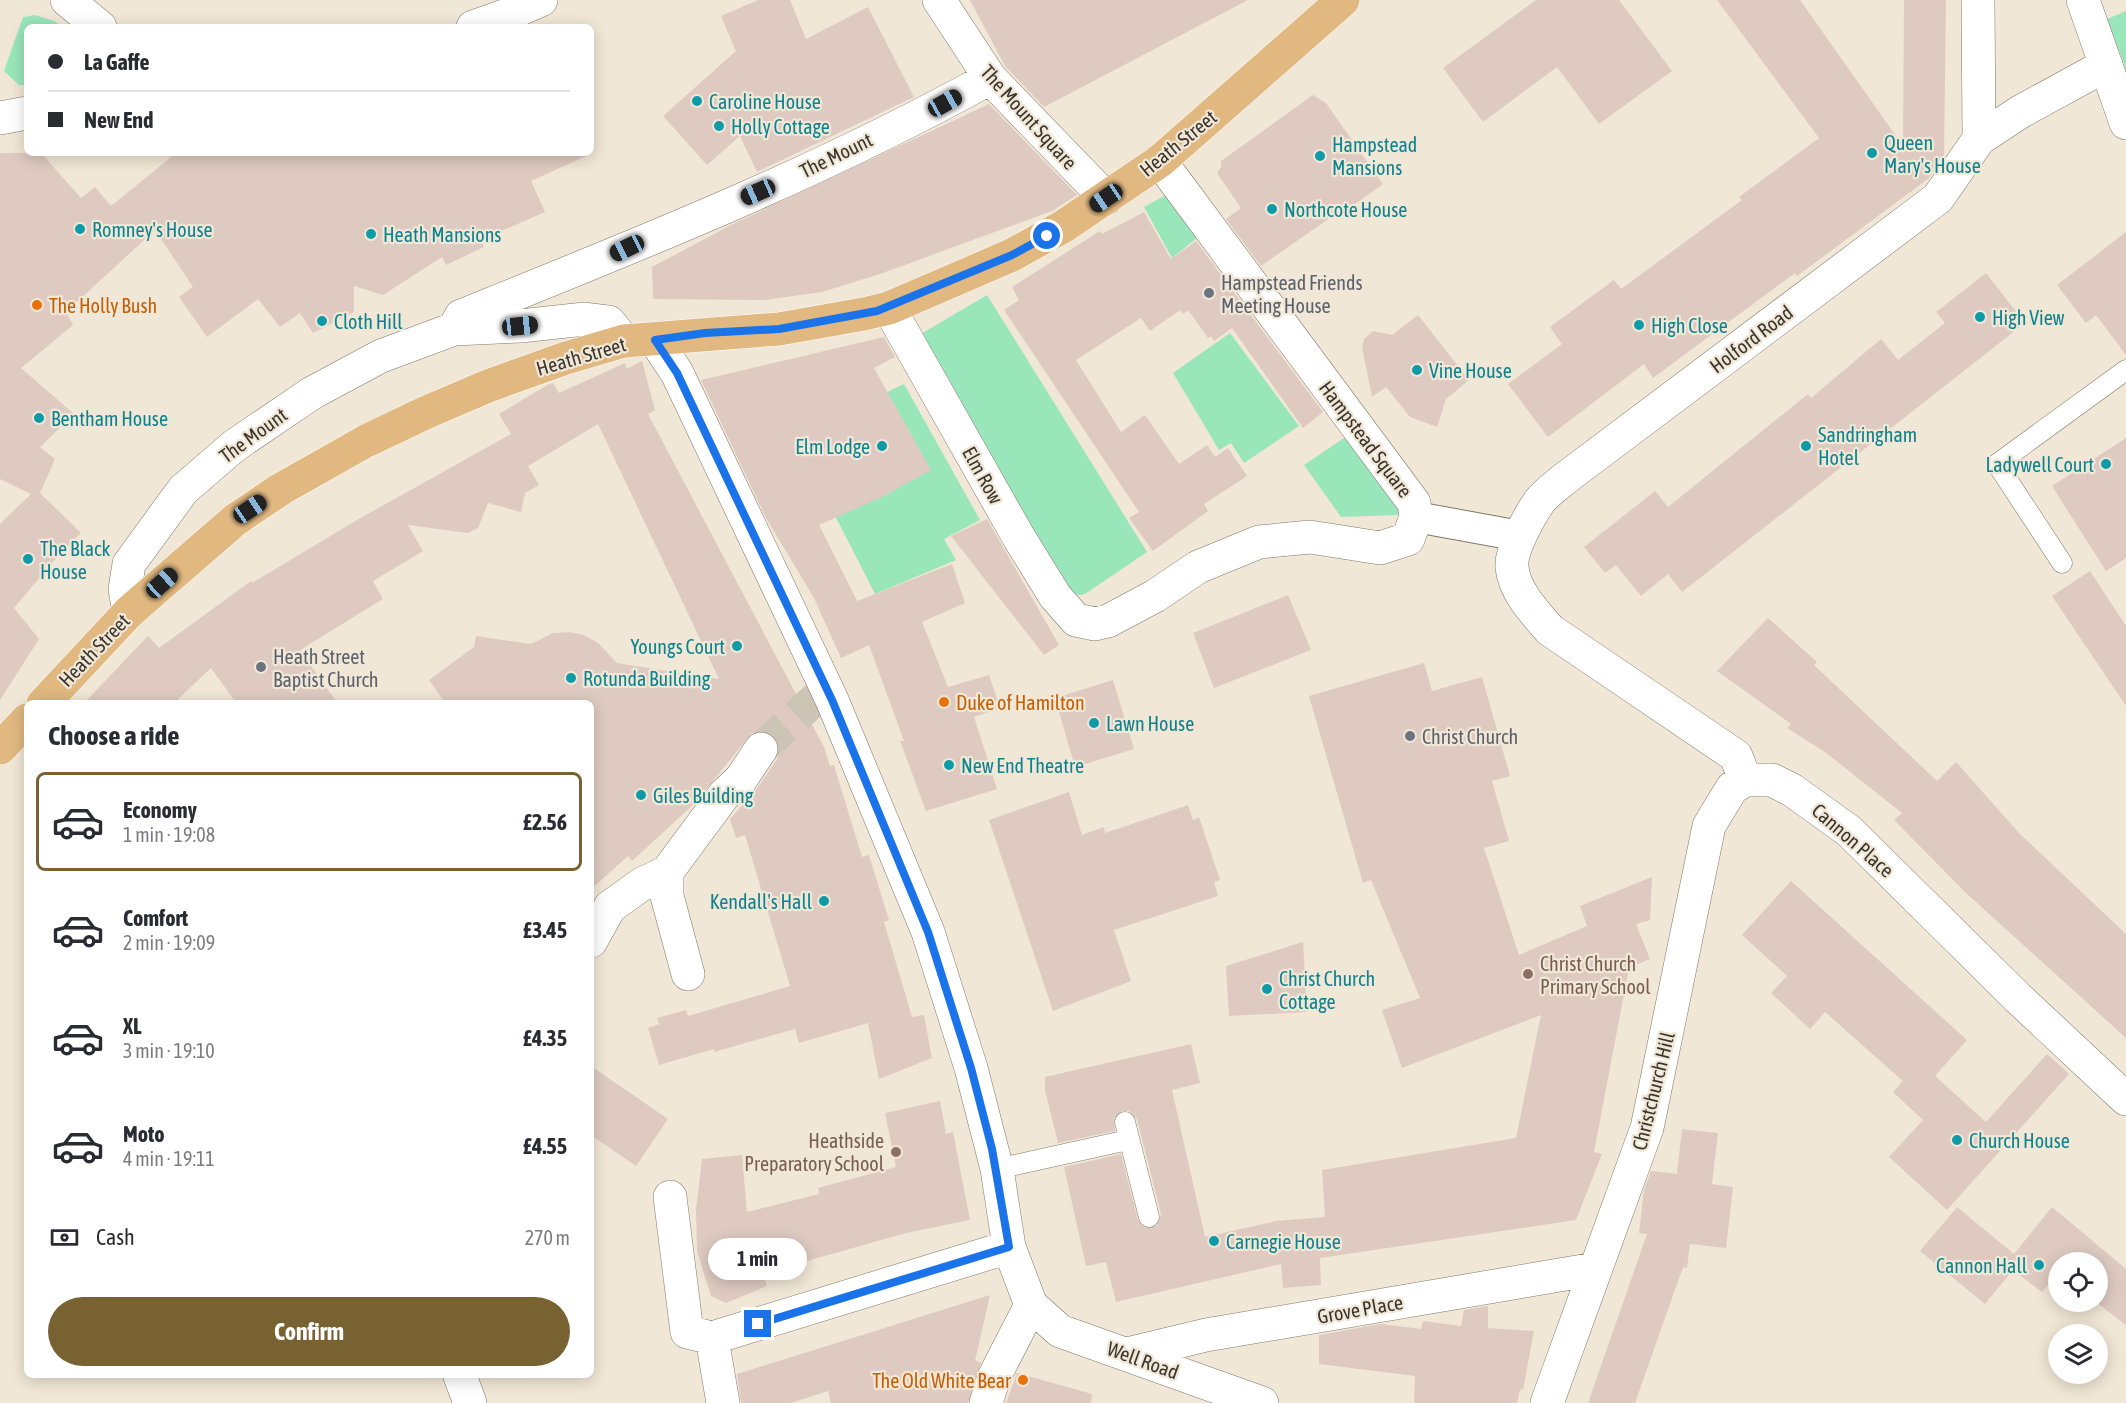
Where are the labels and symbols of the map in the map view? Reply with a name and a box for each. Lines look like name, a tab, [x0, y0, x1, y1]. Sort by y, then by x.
street label: The Mount Square	[976, 60, 1082, 174]
car	[925, 86, 965, 120]
place label: Caroline House	[709, 90, 821, 113]
marker: Caroline House	[690, 94, 704, 108]
street label: Heath Street	[1135, 105, 1221, 181]
place label: Holly Cottage	[731, 115, 830, 138]
marker: Holly Cottage	[712, 119, 726, 133]
street label: The Mount	[796, 128, 876, 182]
place label: Queen Mary's House	[1884, 131, 1981, 177]
place label: Hampstead Mansions	[1332, 133, 1417, 179]
marker: Queen Mary's House	[1865, 146, 1879, 160]
marker: Hampstead Mansions	[1313, 149, 1327, 163]
car	[738, 176, 778, 208]
car	[1086, 180, 1126, 216]
place label: Northcote House	[1284, 198, 1407, 221]
marker: Northcote House	[1265, 202, 1279, 216]
place label: Romney's House	[92, 218, 213, 241]
marker: Romney's House	[73, 222, 87, 236]
route start	[1033, 222, 1060, 249]
place label: Heath Mansions	[383, 223, 501, 246]
marker: Heath Mansions	[364, 227, 378, 241]
car	[607, 232, 647, 264]
place label: Hampstead Friends Meeting House	[1221, 271, 1363, 317]
marker: Hampstead Friends Meeting House	[1202, 286, 1216, 300]
place label: The Holly Bush	[49, 294, 157, 317]
marker: The Holly Bush	[30, 298, 44, 312]
street label: Holford Road	[1705, 300, 1797, 378]
place label: High View	[1992, 306, 2065, 329]
place label: Cloth Hill	[334, 310, 403, 333]
marker: High View	[1973, 310, 1987, 324]
marker: Cloth Hill	[315, 314, 329, 328]
place label: High Close	[1651, 314, 1728, 337]
car	[501, 315, 539, 337]
marker: High Close	[1632, 318, 1646, 332]
street label: Heath Street	[534, 332, 629, 380]
place label: Vine House	[1429, 359, 1512, 382]
marker: Vine House	[1410, 363, 1424, 377]
street label: Hampstead Square	[1315, 376, 1417, 502]
street label: The Mount	[215, 403, 291, 467]
place label: Bentham House	[51, 407, 168, 430]
marker: Bentham House	[32, 411, 46, 425]
place label: Sandringham Hotel	[1818, 423, 1917, 469]
place label: Elm Lodge	[795, 435, 870, 458]
marker: Elm Lodge	[875, 439, 889, 453]
marker: Sandringham Hotel	[1799, 439, 1813, 453]
street label: Elm Row	[958, 442, 1008, 508]
place label: Ladywell Court	[1986, 453, 2094, 476]
marker: Ladywell Court	[2099, 457, 2113, 471]
car	[230, 491, 270, 527]
place label: The Black House	[40, 537, 110, 583]
marker: The Black House	[21, 552, 35, 566]
car	[143, 564, 181, 602]
street label: Heath Street	[54, 609, 134, 691]
place label: Youngs Court	[631, 635, 725, 658]
marker: Youngs Court	[730, 639, 744, 653]
place label: Heath Street Baptist Church	[273, 645, 379, 691]
marker: Heath Street Baptist Church	[254, 660, 268, 674]
place label: Rotunda Building	[583, 667, 711, 690]
marker: Rotunda Building	[564, 671, 578, 685]
place label: Duke of Hamilton	[956, 691, 1085, 714]
marker: Duke of Hamilton	[937, 695, 951, 709]
place label: Lawn House	[1106, 712, 1194, 735]
marker: Lawn House	[1087, 716, 1101, 730]
place label: Christ Church	[1422, 725, 1518, 748]
marker: Christ Church	[1403, 729, 1417, 743]
place label: New End Theatre	[961, 754, 1084, 777]
marker: New End Theatre	[942, 758, 956, 772]
place label: Giles Building	[653, 784, 754, 807]
marker: Giles Building	[634, 788, 648, 802]
street label: Cannon Place	[1808, 798, 1898, 882]
place label: Kendall's Hall	[710, 890, 813, 913]
marker: Kendall's Hall	[817, 894, 831, 908]
place label: Christ Church Primary School	[1540, 952, 1651, 998]
place label: Christ Church Cottage	[1279, 967, 1375, 1013]
marker: Christ Church Primary School	[1521, 967, 1535, 981]
marker: Christ Church Cottage	[1260, 982, 1274, 996]
street label: Christchurch Hill	[1627, 1029, 1679, 1153]
place label: Heathside Preparatory School	[744, 1129, 885, 1175]
place label: Church House	[1969, 1129, 2070, 1152]
marker: Church House	[1950, 1133, 1964, 1147]
marker: Heathside Preparatory School	[889, 1145, 903, 1159]
place label: Carnegie House	[1226, 1230, 1341, 1253]
marker: Carnegie House	[1207, 1234, 1221, 1248]
callout: 1 min	[708, 1237, 807, 1279]
place label: Cannon Hall	[1936, 1254, 2028, 1277]
marker: Cannon Hall	[2032, 1258, 2046, 1272]
street label: Grove Place	[1315, 1290, 1405, 1328]
route end	[744, 1310, 771, 1337]
street label: Well Road	[1104, 1336, 1182, 1384]
place label: The Old White Bear	[872, 1369, 1012, 1392]
marker: The Old White Bear	[1016, 1373, 1030, 1387]

